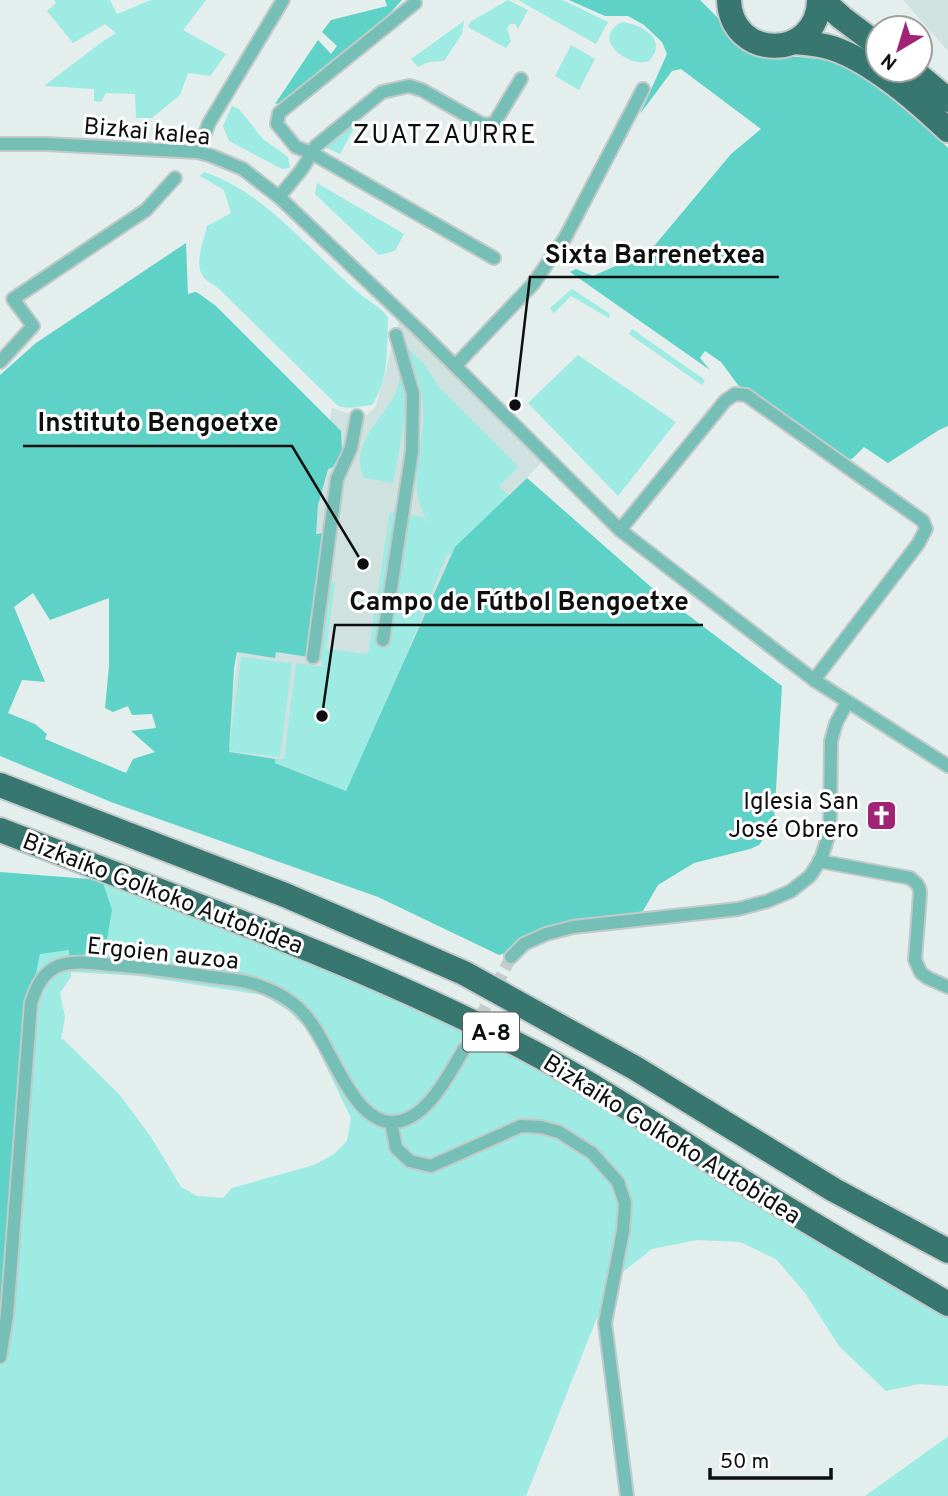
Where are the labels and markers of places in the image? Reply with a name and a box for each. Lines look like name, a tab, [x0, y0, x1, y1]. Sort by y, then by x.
callout: Sixta Barrenetxea	[530, 230, 779, 277]
callout: Instituto Bengoetxe	[23, 399, 292, 446]
callout: Campo de Fútbol Bengoetxe	[335, 578, 703, 625]
place label: Iglesia San José Obrero	[728, 788, 859, 846]
church icon: Iglesia San José Obrero	[865, 798, 899, 832]

